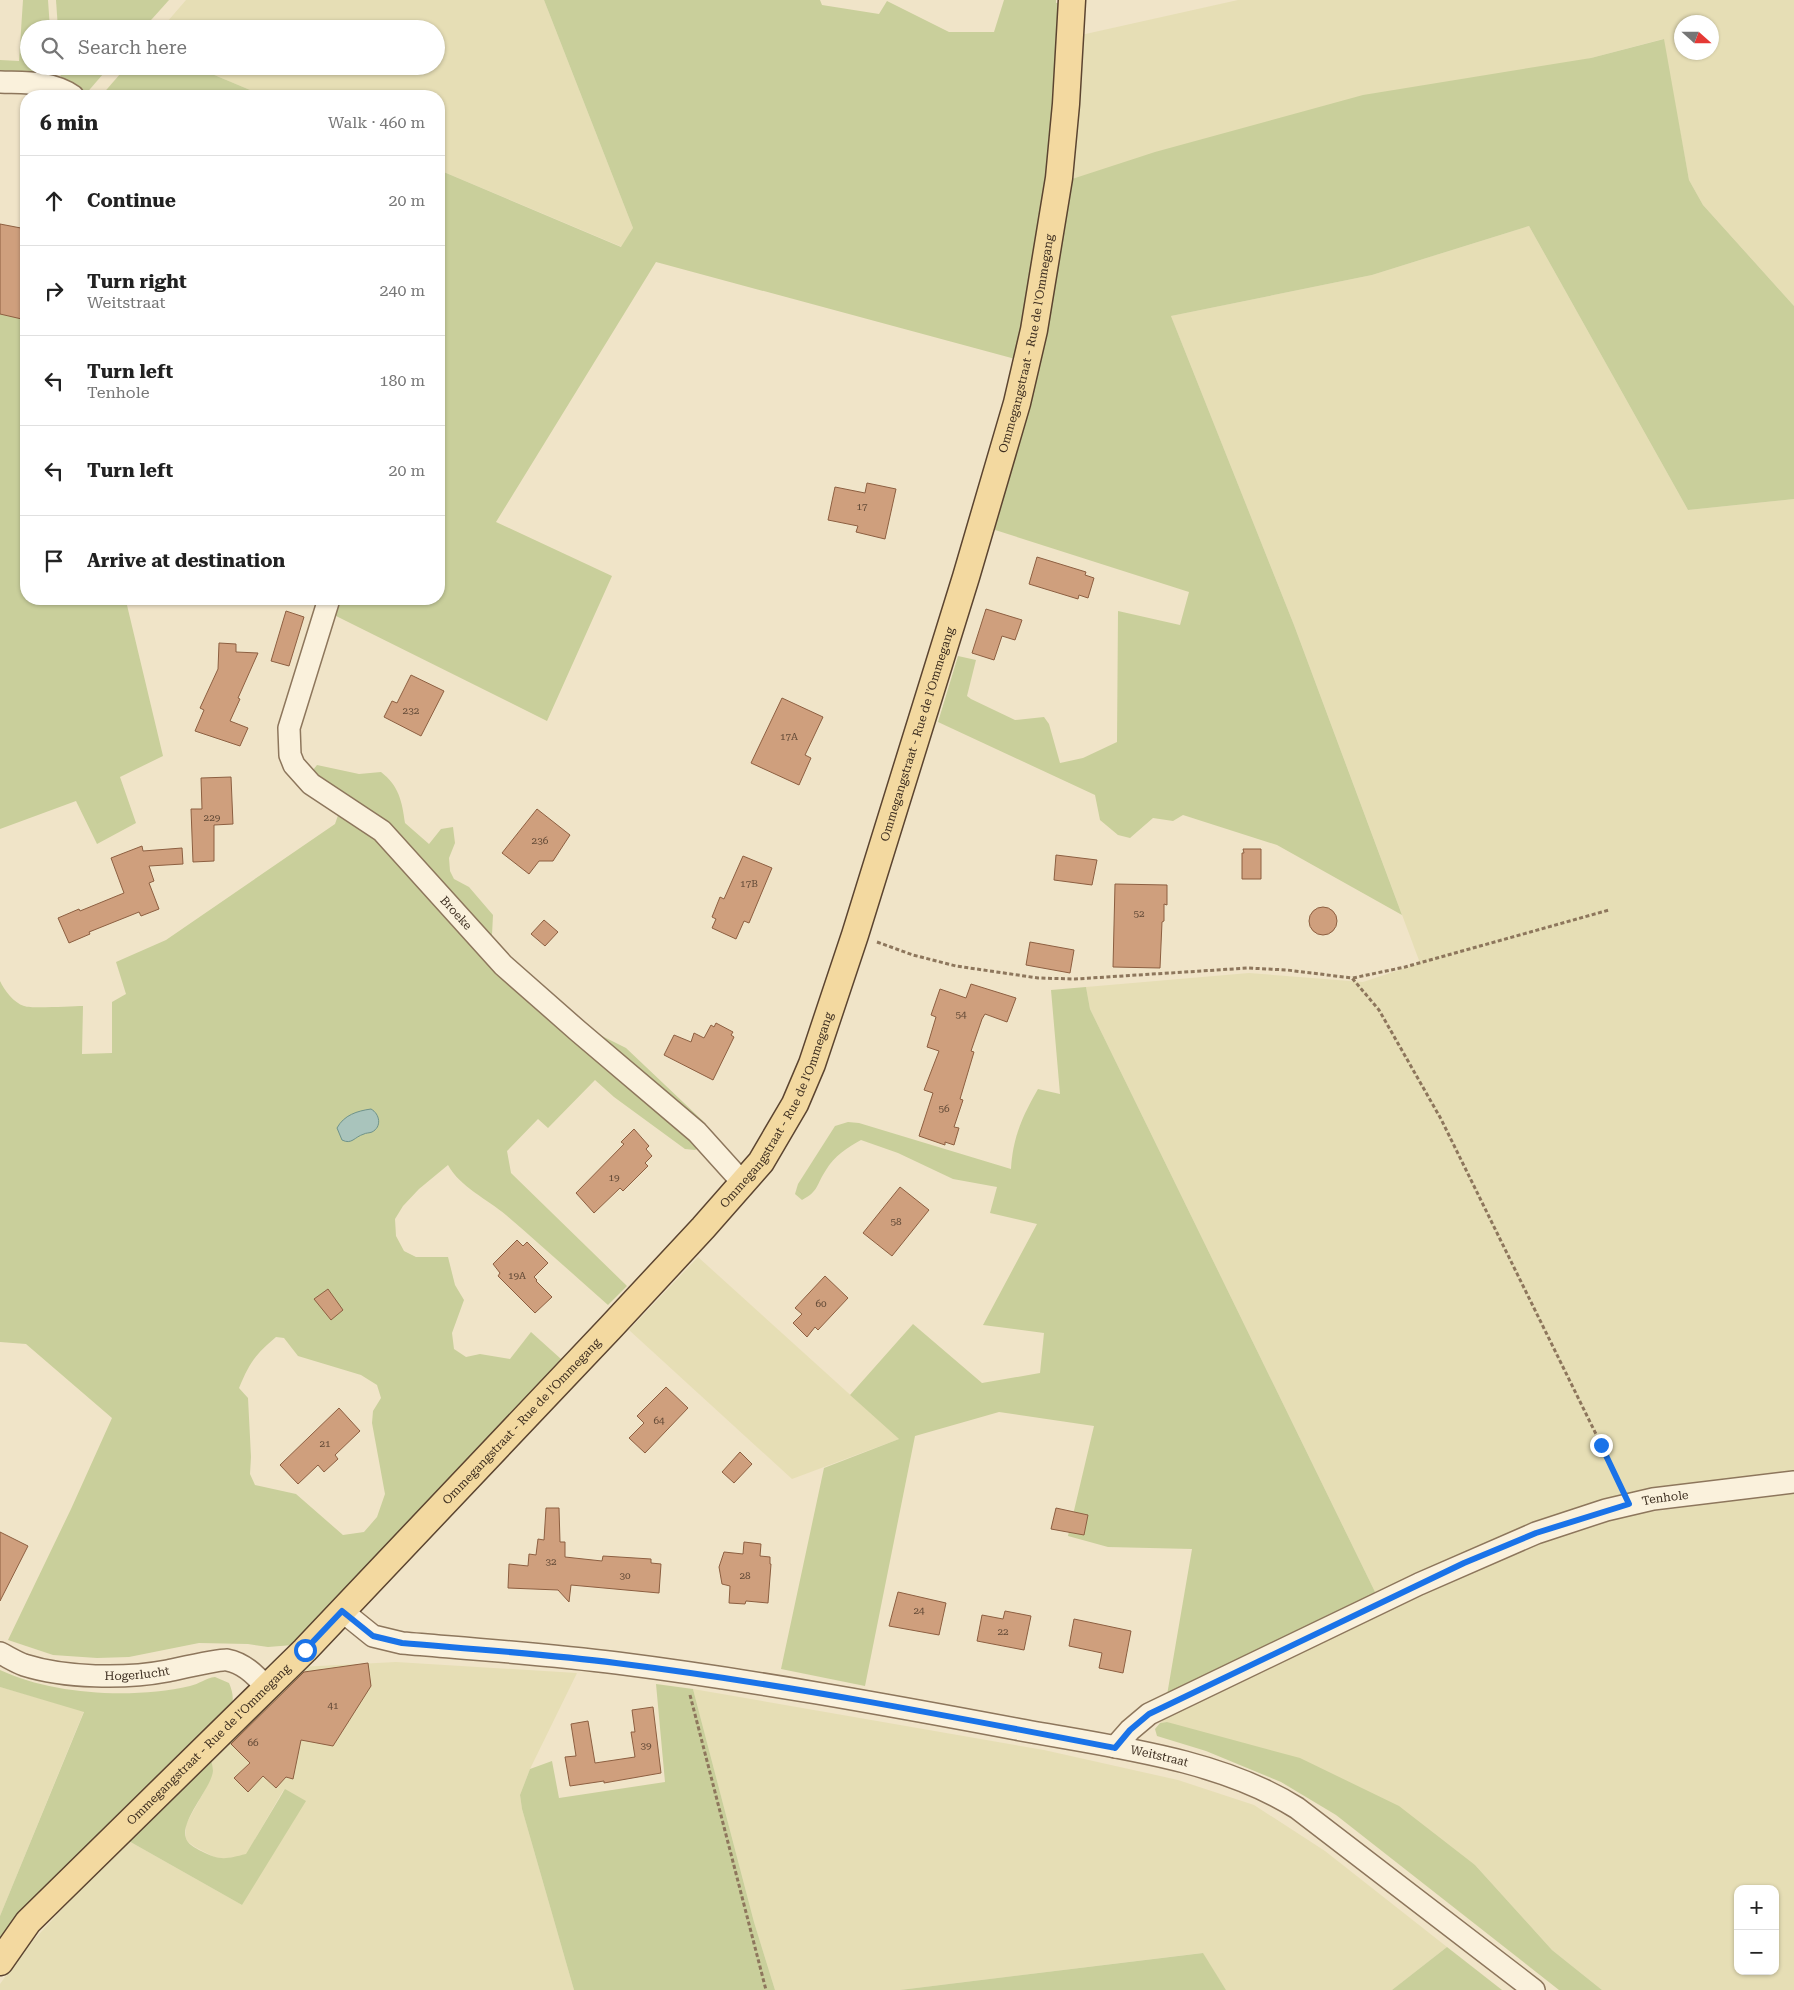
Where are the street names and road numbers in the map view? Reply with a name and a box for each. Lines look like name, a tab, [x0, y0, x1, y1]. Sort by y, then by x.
street label: Ommegangstraat - Rue de l'Ommegang	[996, 233, 1057, 455]
street label: Ommegangstraat - Rue de l'Ommegang	[877, 625, 957, 843]
street label: Broeke	[437, 893, 475, 933]
street label: Ommegangstraat - Rue de l'Ommegang	[717, 1010, 836, 1211]
street label: Ommegangstraat - Rue de l'Ommegang	[440, 1335, 604, 1507]
street label: Tenhole	[1641, 1488, 1690, 1508]
street label: Ommegangstraat - Rue de l'Ommegang	[124, 1661, 293, 1828]
street label: Hogerlucht	[104, 1664, 171, 1683]
street label: Weitstraat	[1129, 1743, 1190, 1770]

